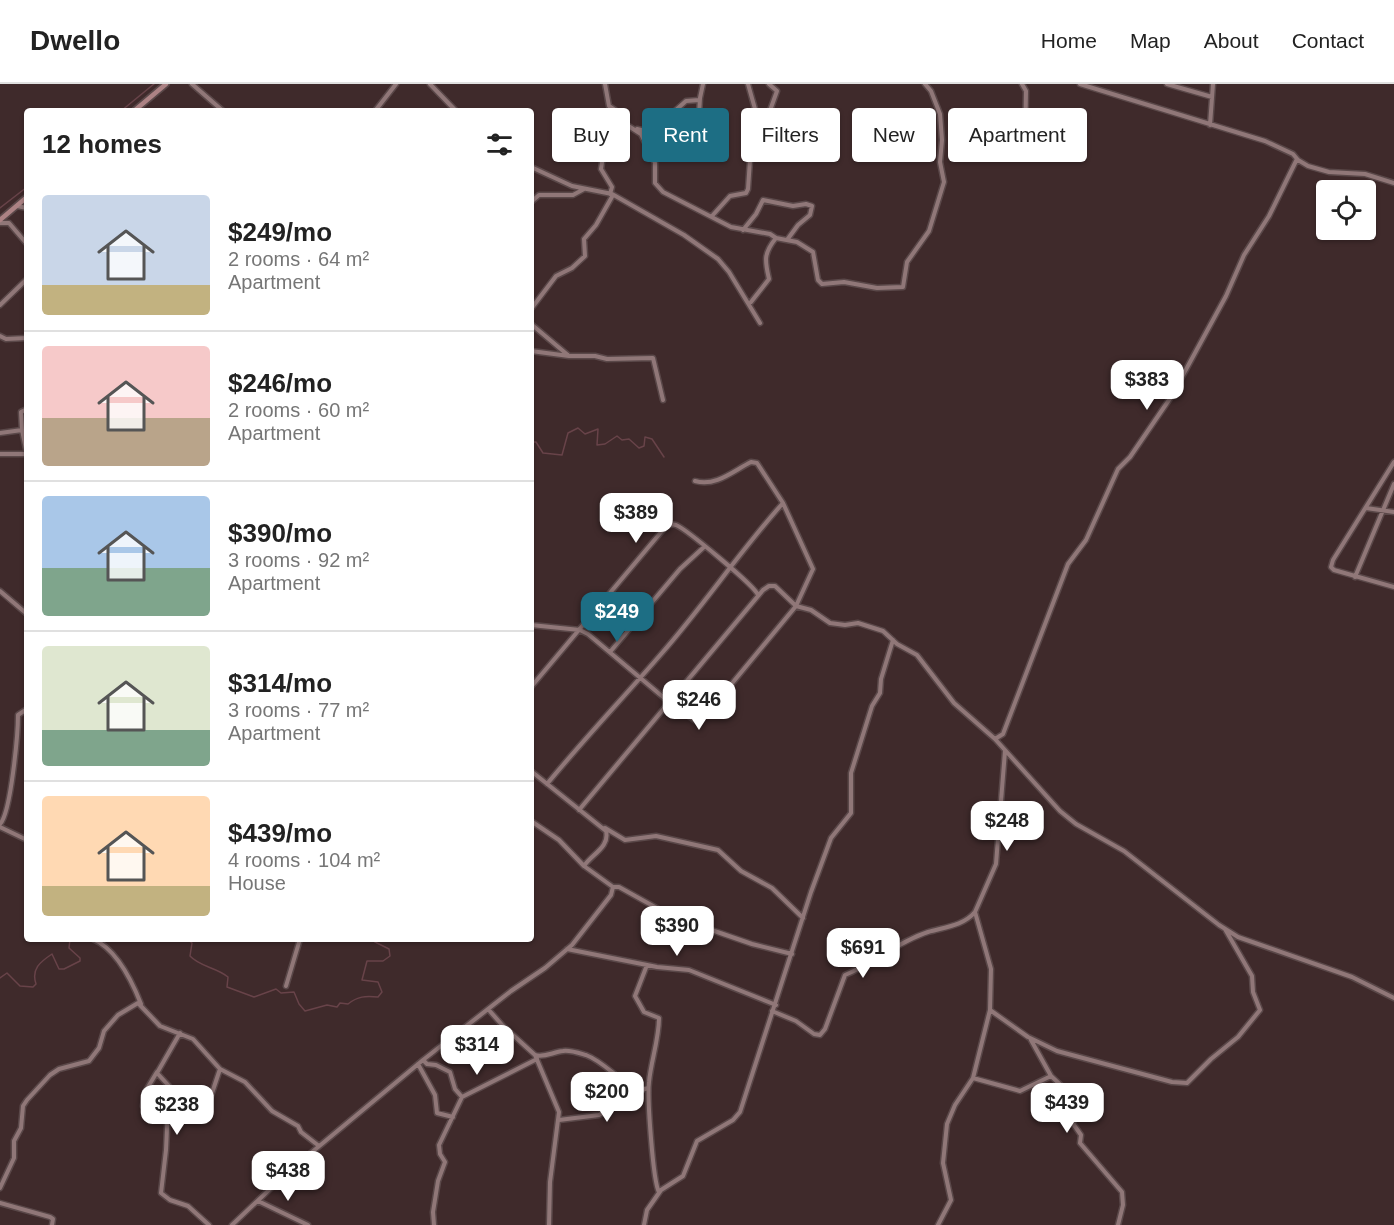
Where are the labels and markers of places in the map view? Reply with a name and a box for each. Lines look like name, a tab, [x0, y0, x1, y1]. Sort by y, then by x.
pin: $383	[1111, 360, 1183, 411]
pin: $389	[600, 493, 672, 544]
pin: $249	[581, 592, 653, 643]
pin: $246	[663, 680, 735, 731]
pin: $248	[971, 801, 1043, 852]
pin: $390	[641, 906, 713, 957]
pin: $691	[827, 928, 899, 979]
pin: $314	[441, 1025, 513, 1076]
pin: $200	[571, 1072, 643, 1123]
pin: $439	[1031, 1083, 1103, 1134]
pin: $238	[141, 1085, 213, 1136]
pin: $438	[252, 1151, 324, 1202]

